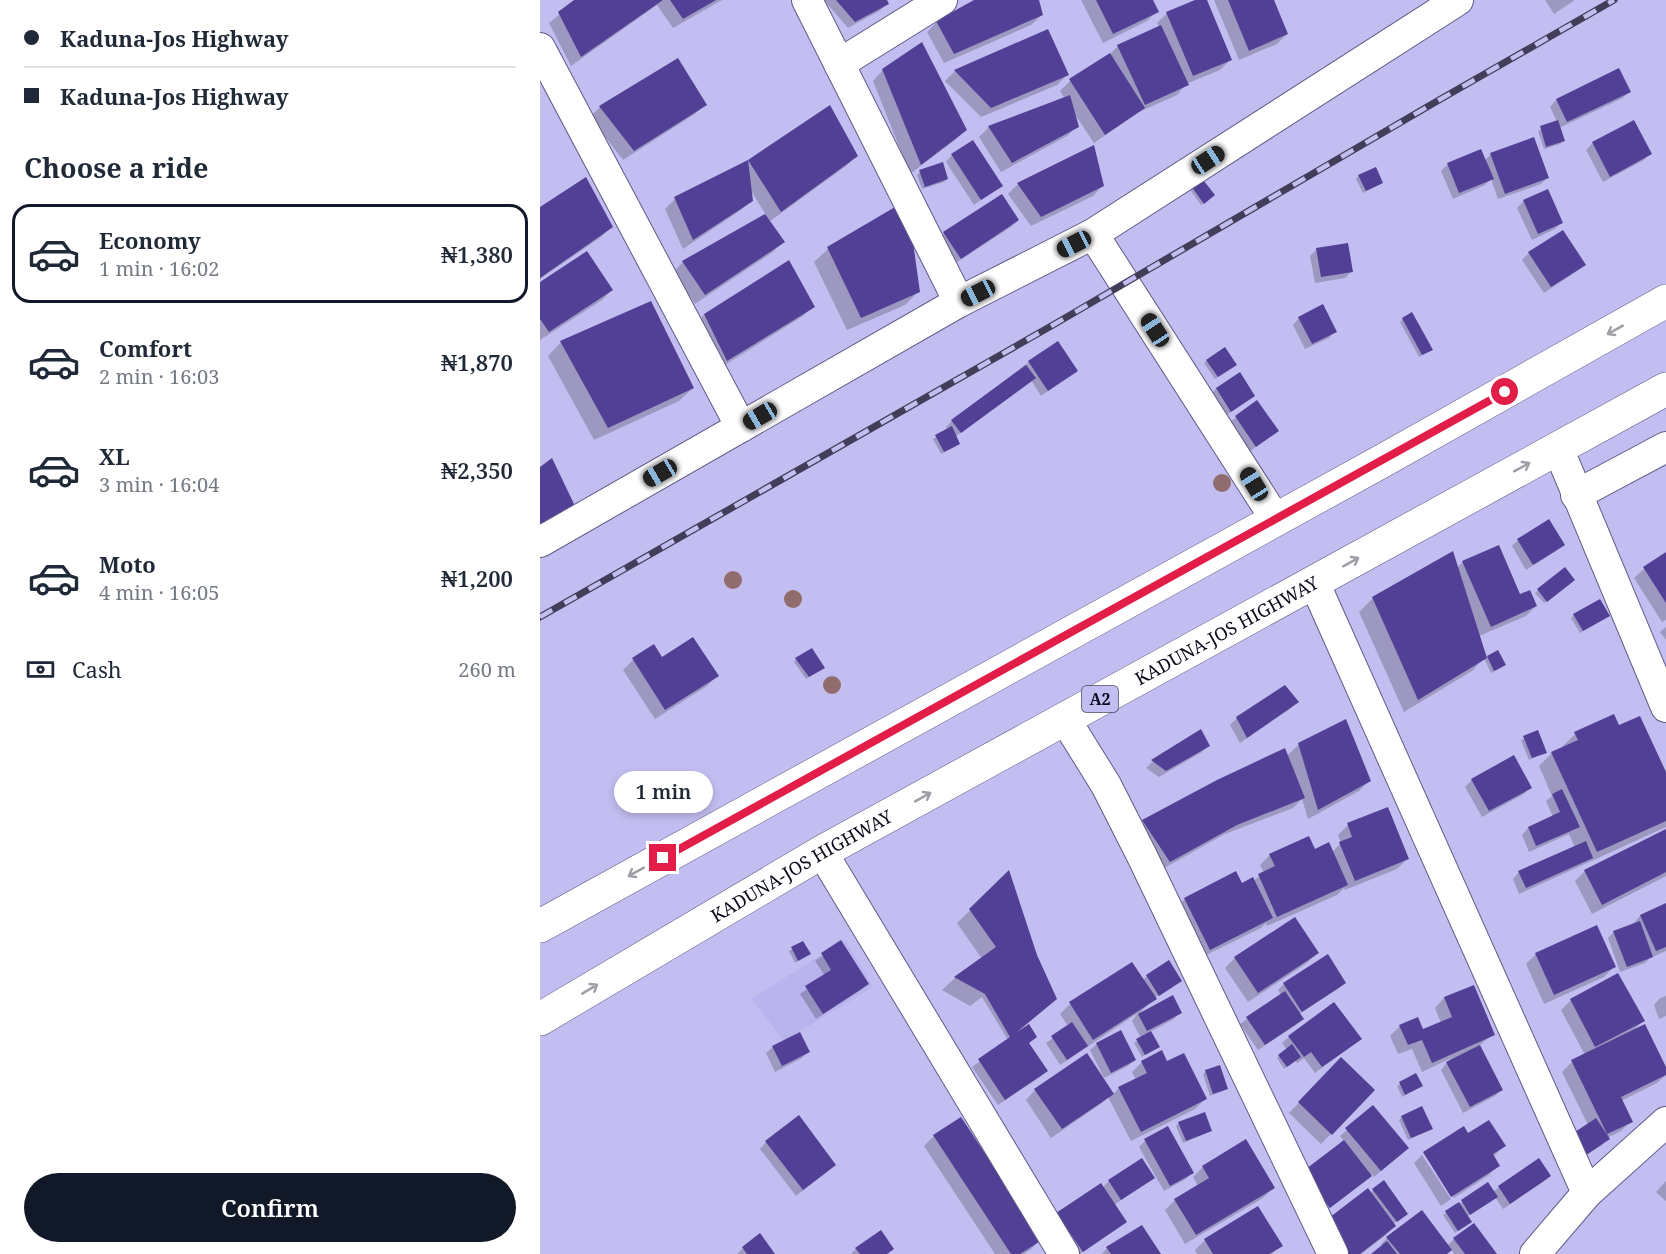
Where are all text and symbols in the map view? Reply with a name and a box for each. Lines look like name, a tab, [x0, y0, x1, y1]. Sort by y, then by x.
text: Kaduna-Jos Highway	[60, 23, 289, 53]
text: Kaduna-Jos Highway	[60, 81, 289, 111]
car	[1188, 143, 1228, 177]
text: Choose a ride	[24, 149, 209, 186]
text: Economy	[99, 225, 201, 255]
icon: car	[27, 227, 81, 281]
car	[1054, 228, 1094, 260]
text: ₦1,380	[441, 239, 513, 269]
text: 1 min · 16:02	[99, 255, 219, 282]
car	[958, 277, 998, 309]
car	[1138, 310, 1172, 350]
one-way arrow	[1607, 324, 1624, 336]
text: Comfort	[99, 333, 192, 363]
icon: car	[27, 335, 81, 389]
text: ₦1,870	[441, 347, 513, 377]
text: 2 min · 16:03	[99, 363, 219, 390]
route start	[1491, 378, 1518, 405]
car	[740, 399, 780, 433]
text: XL	[99, 441, 130, 471]
icon: car	[27, 443, 81, 497]
text: ₦2,350	[441, 455, 513, 485]
car	[640, 456, 680, 490]
one-way arrow	[1513, 461, 1530, 473]
car	[1237, 464, 1271, 504]
text: 3 min · 16:04	[99, 471, 219, 498]
text: Moto	[99, 549, 156, 579]
icon: car	[27, 551, 81, 605]
one-way arrow	[1342, 556, 1360, 567]
text: ₦1,200	[441, 563, 513, 593]
street label: KADUNA-JOS HIGHWAY	[1130, 570, 1323, 690]
text: 4 min · 16:05	[99, 579, 219, 606]
icon: cash	[24, 653, 57, 686]
text: Cash	[72, 654, 122, 684]
text: 260 m	[458, 656, 516, 683]
road number: A2	[1082, 686, 1118, 712]
callout: 1 min	[614, 771, 712, 813]
text: 1 min	[636, 778, 691, 805]
one-way arrow	[914, 791, 931, 803]
street label: KADUNA-JOS HIGHWAY	[706, 803, 897, 927]
route end	[649, 844, 676, 871]
one-way arrow	[628, 867, 645, 879]
one-way arrow	[581, 983, 598, 995]
button: Confirm	[24, 1173, 516, 1242]

